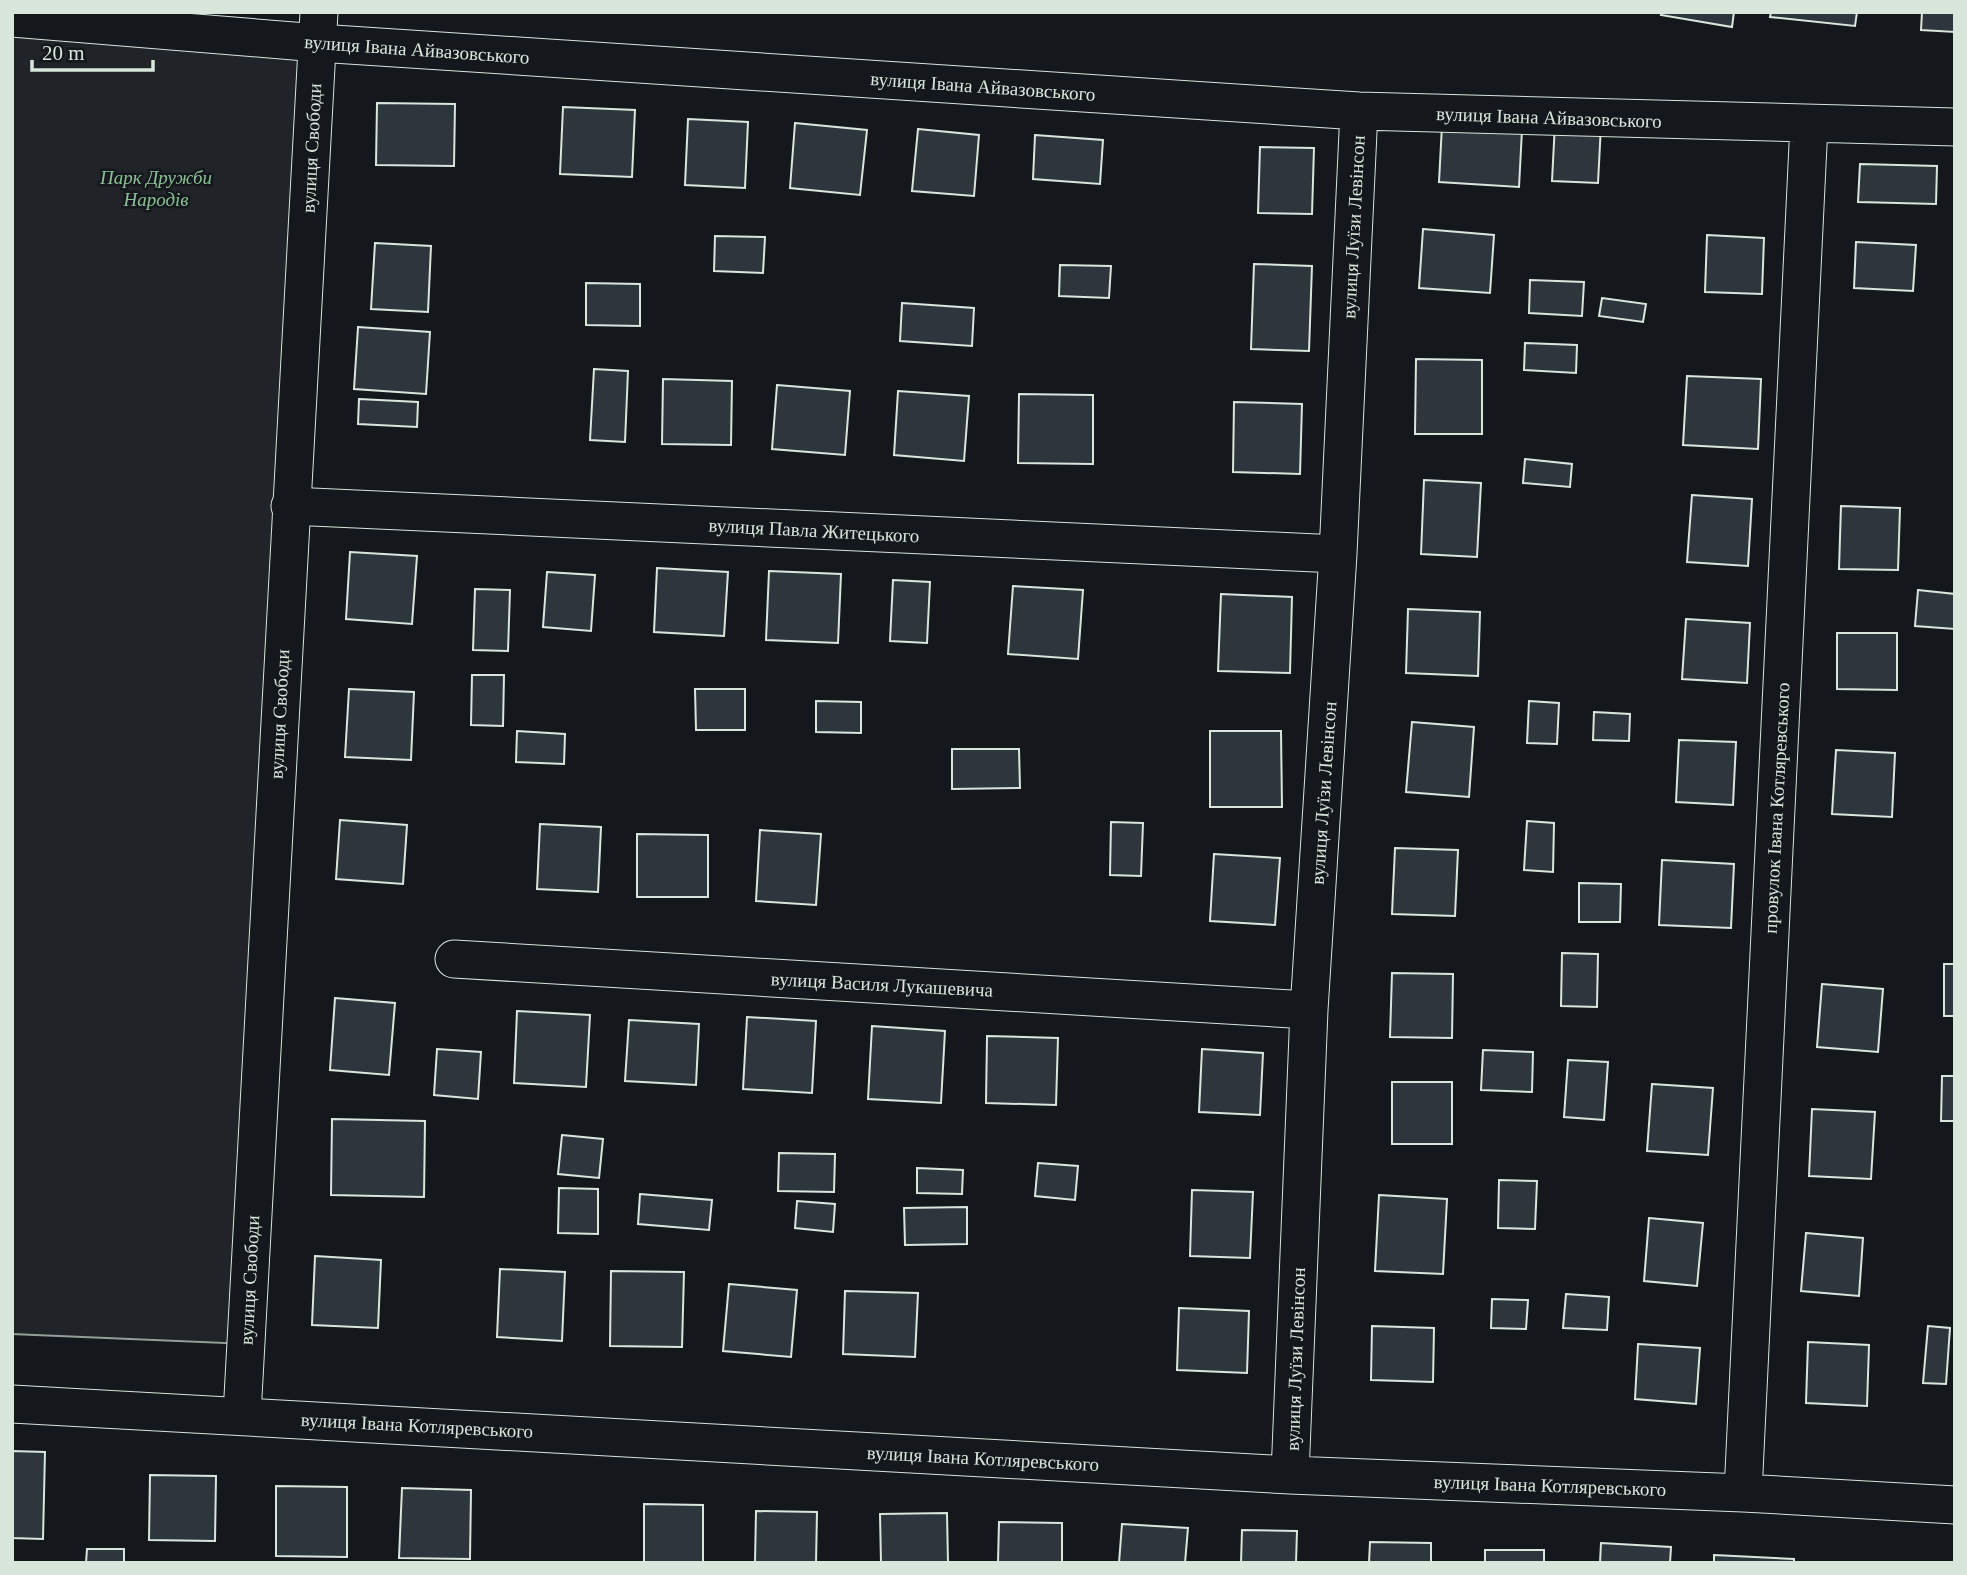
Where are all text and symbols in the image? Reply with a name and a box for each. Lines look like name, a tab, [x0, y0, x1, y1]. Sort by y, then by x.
scale bar	[32, 28, 152, 72]
street label: вулиця Івана Айвазовського	[304, 31, 530, 68]
text: 20 m	[42, 41, 85, 65]
street label: вулиця Івана Айвазовського	[870, 68, 1096, 105]
street label: вулиця Свободи	[298, 83, 325, 213]
street label: вулиця Івана Айвазовського	[1436, 103, 1662, 132]
street label: вулиця Луїзи Левінсон	[1338, 135, 1369, 319]
park label: Парк Дружби Народів	[99, 167, 212, 210]
street label: вулиця Павла Житецького	[708, 514, 920, 547]
street label: вулиця Свободи	[266, 649, 293, 779]
street label: провулок Івана Котляревського	[1759, 682, 1794, 934]
street label: вулиця Луїзи Левінсон	[1307, 701, 1340, 885]
street label: вулиця Василя Лукашевича	[770, 968, 994, 1001]
street label: вулиця Свободи	[236, 1215, 263, 1345]
street label: вулиця Луїзи Левінсон	[1282, 1267, 1309, 1451]
street label: вулиця Івана Котляревського	[300, 1409, 534, 1442]
street label: вулиця Івана Котляревського	[866, 1442, 1100, 1475]
street label: вулиця Івана Котляревського	[1433, 1471, 1667, 1500]

